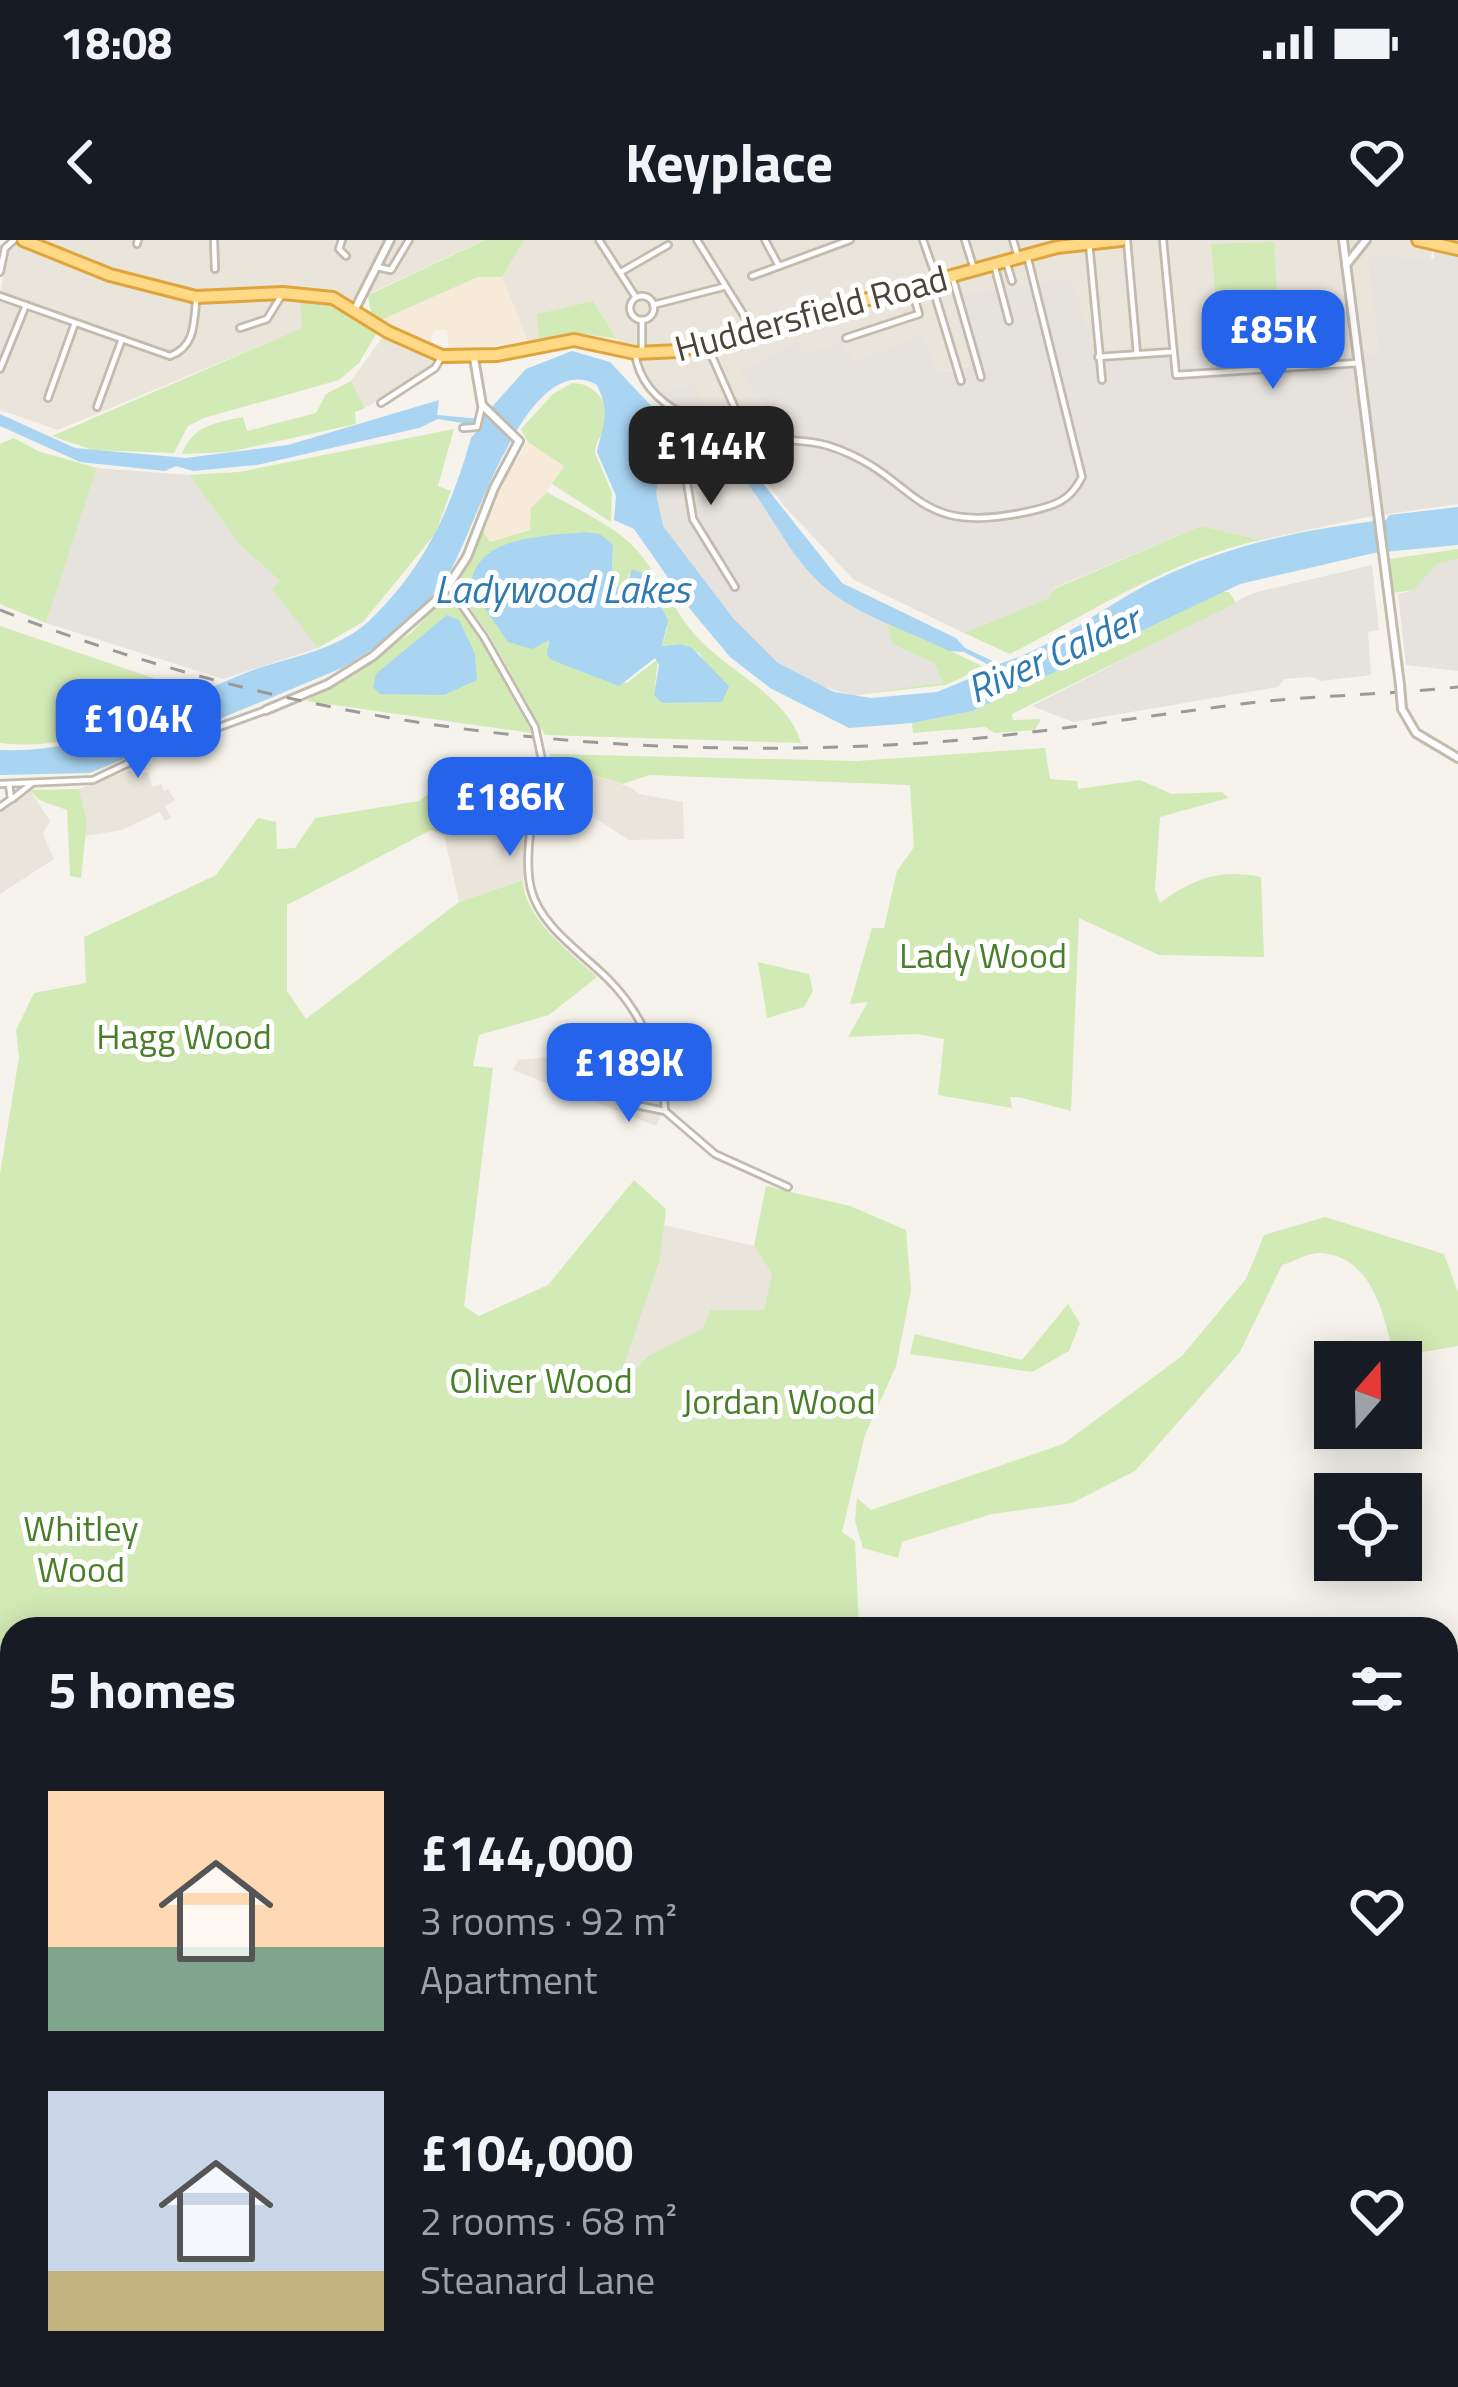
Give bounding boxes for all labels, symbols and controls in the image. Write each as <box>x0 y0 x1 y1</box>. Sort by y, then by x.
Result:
text: 18:08 <box>60 8 172 76</box>
text: Keyplace <box>625 121 833 203</box>
icon: back <box>48 129 114 195</box>
icon: heart <box>1344 129 1410 195</box>
street label: Huddersfield Road <box>668 250 953 375</box>
pin: £85K <box>1202 290 1344 392</box>
text: £85K <box>1229 299 1317 358</box>
pin: £144K <box>627 406 795 508</box>
text: £144K <box>656 415 766 474</box>
water label: Ladywood Lakes <box>434 559 692 618</box>
water label: River Calder <box>957 587 1153 718</box>
pin: £104K <box>54 679 222 781</box>
text: £104K <box>83 688 193 747</box>
pin: £186K <box>426 757 594 859</box>
text: £186K <box>455 766 565 825</box>
park label: Lady Wood <box>899 927 1067 982</box>
park label: Hagg Wood <box>96 1008 272 1063</box>
pin: £189K <box>545 1023 713 1125</box>
text: £189K <box>574 1032 684 1091</box>
north arrow <box>1314 1341 1422 1449</box>
map controls <box>1314 1341 1422 1581</box>
park label: Oliver Wood <box>449 1352 633 1407</box>
park label: Jordan Wood <box>682 1373 876 1428</box>
button: locate <box>1314 1473 1422 1581</box>
park label: Whitley Wood <box>23 1500 139 1596</box>
text: 5 homes <box>48 1650 236 1728</box>
icon: filters <box>1344 1656 1410 1722</box>
text: £144,000 <box>420 1813 633 1891</box>
icon: home <box>144 1839 288 1983</box>
icon: heart <box>1344 1878 1410 1944</box>
text: 3 rooms · 92 m² <box>420 1891 677 1950</box>
text: Apartment <box>420 1950 597 2009</box>
text: £104,000 <box>420 2113 633 2191</box>
icon: home <box>144 2139 288 2283</box>
icon: heart <box>1344 2178 1410 2244</box>
text: 2 rooms · 68 m² <box>420 2191 677 2250</box>
text: Steanard Lane <box>420 2250 655 2309</box>

